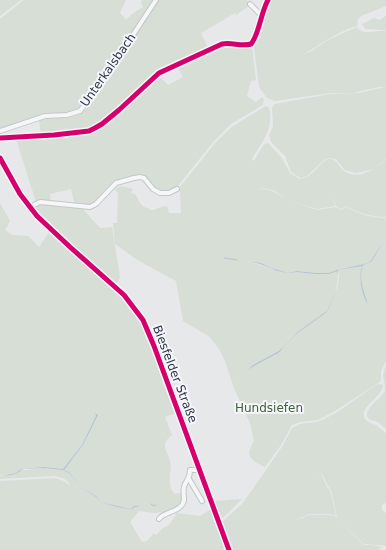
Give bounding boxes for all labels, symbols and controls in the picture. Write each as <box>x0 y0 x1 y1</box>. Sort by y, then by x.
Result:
street label: Unterkalsbach <box>78 31 138 109</box>
street label: Biesfelder Straße <box>150 323 200 425</box>
park label: Hundsiefen <box>235 401 303 415</box>

